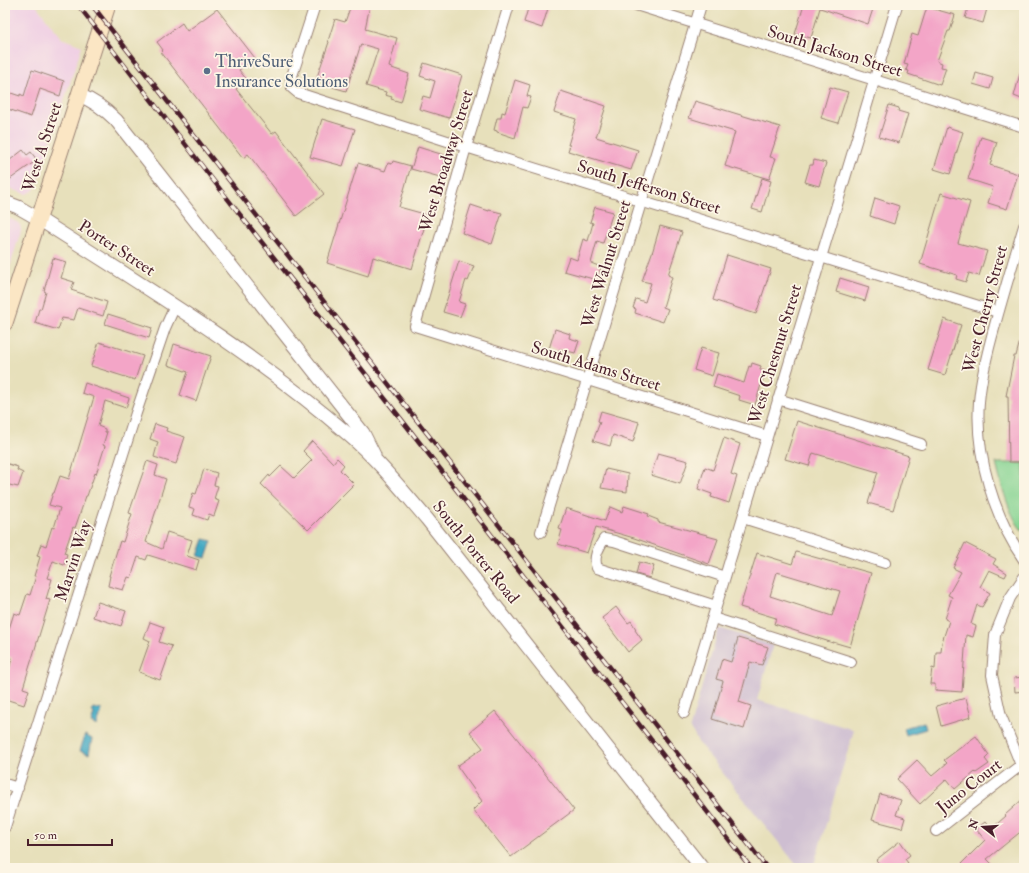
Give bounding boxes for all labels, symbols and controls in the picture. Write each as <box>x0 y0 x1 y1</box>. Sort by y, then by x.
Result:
street label: South Jackson Street <box>765 20 906 83</box>
place label: ThriveSure Insurance Solutions <box>215 51 348 92</box>
marker: ThriveSure Insurance Solutions <box>202 66 212 76</box>
street label: West Broadway Street <box>414 87 479 236</box>
street label: West A Street <box>17 99 67 195</box>
street label: South Jefferson Street <box>575 155 724 220</box>
street label: West Walnut Street <box>576 197 636 331</box>
street label: Porter Street <box>75 215 160 281</box>
street label: West Cherry Street <box>958 243 1013 376</box>
street label: West Chestnut Street <box>743 281 806 427</box>
street label: South Adams Street <box>529 336 664 396</box>
street label: South Porter Road <box>428 496 524 608</box>
street label: Marvin Way <box>50 517 97 605</box>
street label: Juno Court <box>931 754 1007 819</box>
north arrow <box>963 807 1003 847</box>
text: N <box>966 817 982 832</box>
scale bar <box>28 821 112 847</box>
text: 50 m <box>34 828 58 843</box>

